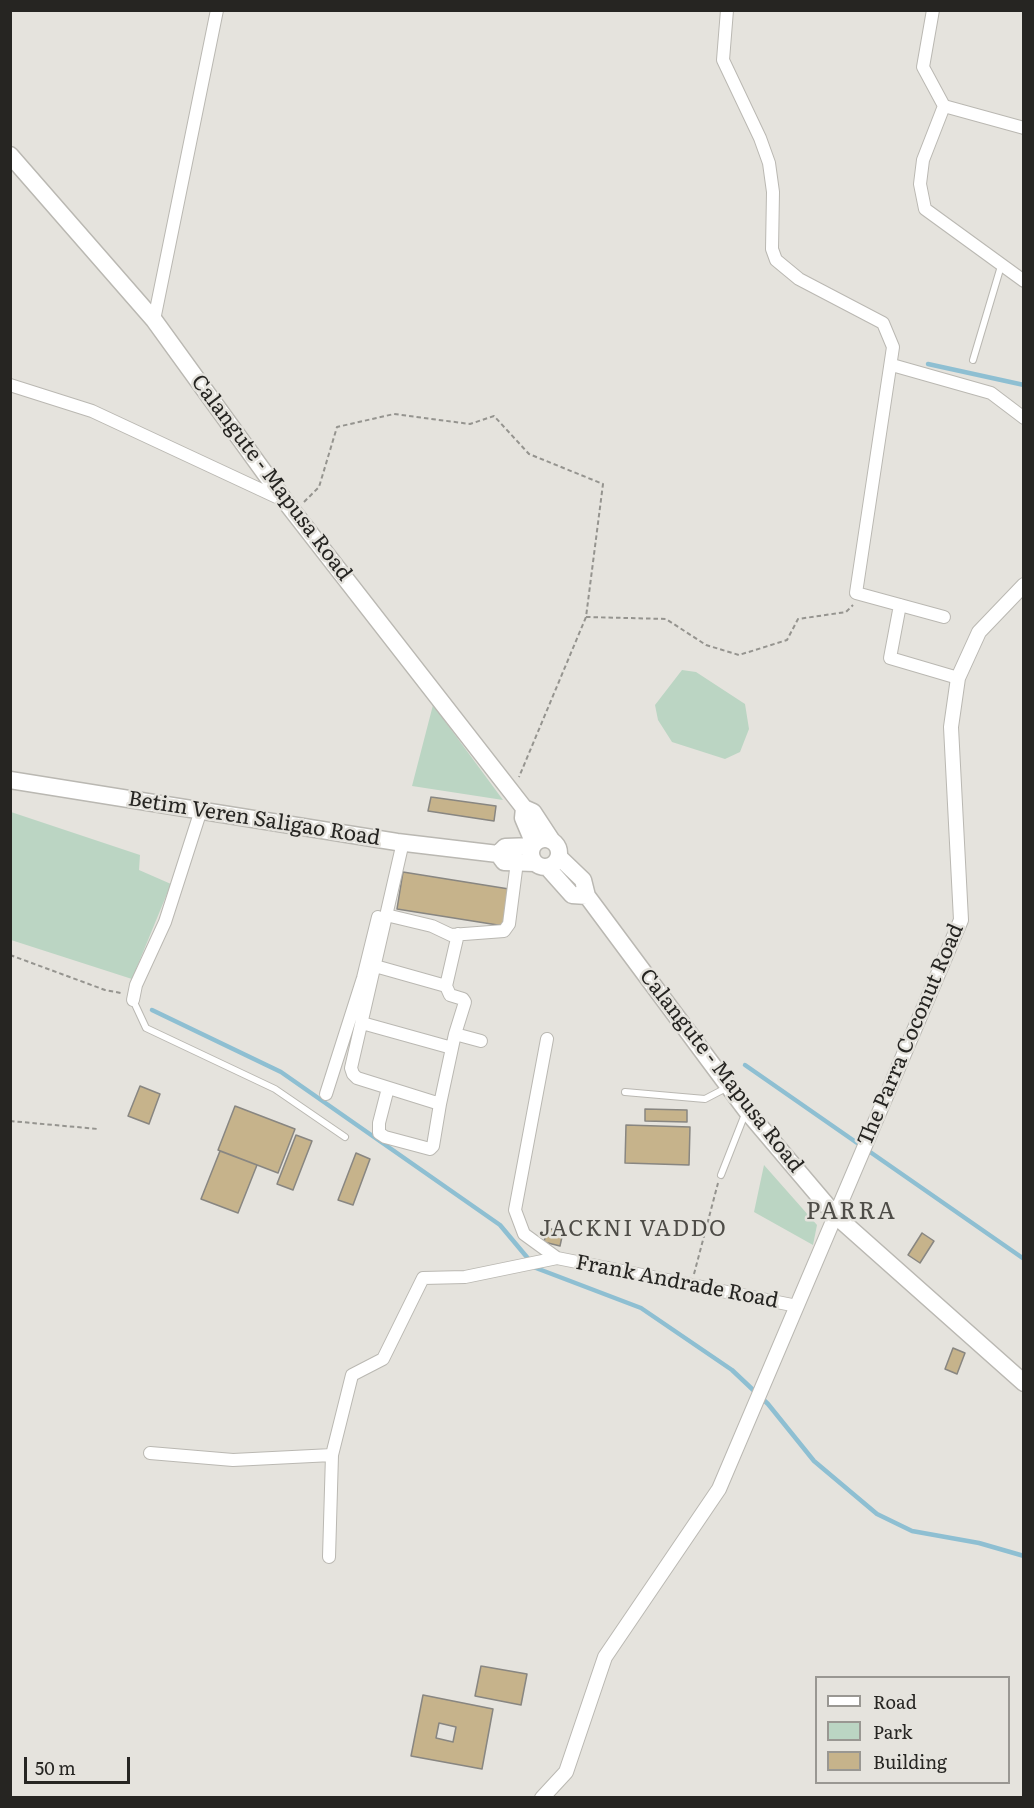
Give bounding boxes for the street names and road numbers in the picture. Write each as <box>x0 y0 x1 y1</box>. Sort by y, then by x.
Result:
street label: Calangute - Mapusa Road <box>185 370 357 586</box>
street label: Betim Veren Saligao Road <box>126 787 382 851</box>
street label: The Parra Coconut Road <box>853 920 969 1150</box>
street label: Calangute - Mapusa Road <box>634 964 808 1178</box>
street label: Frank Andrade Road <box>574 1250 780 1314</box>

